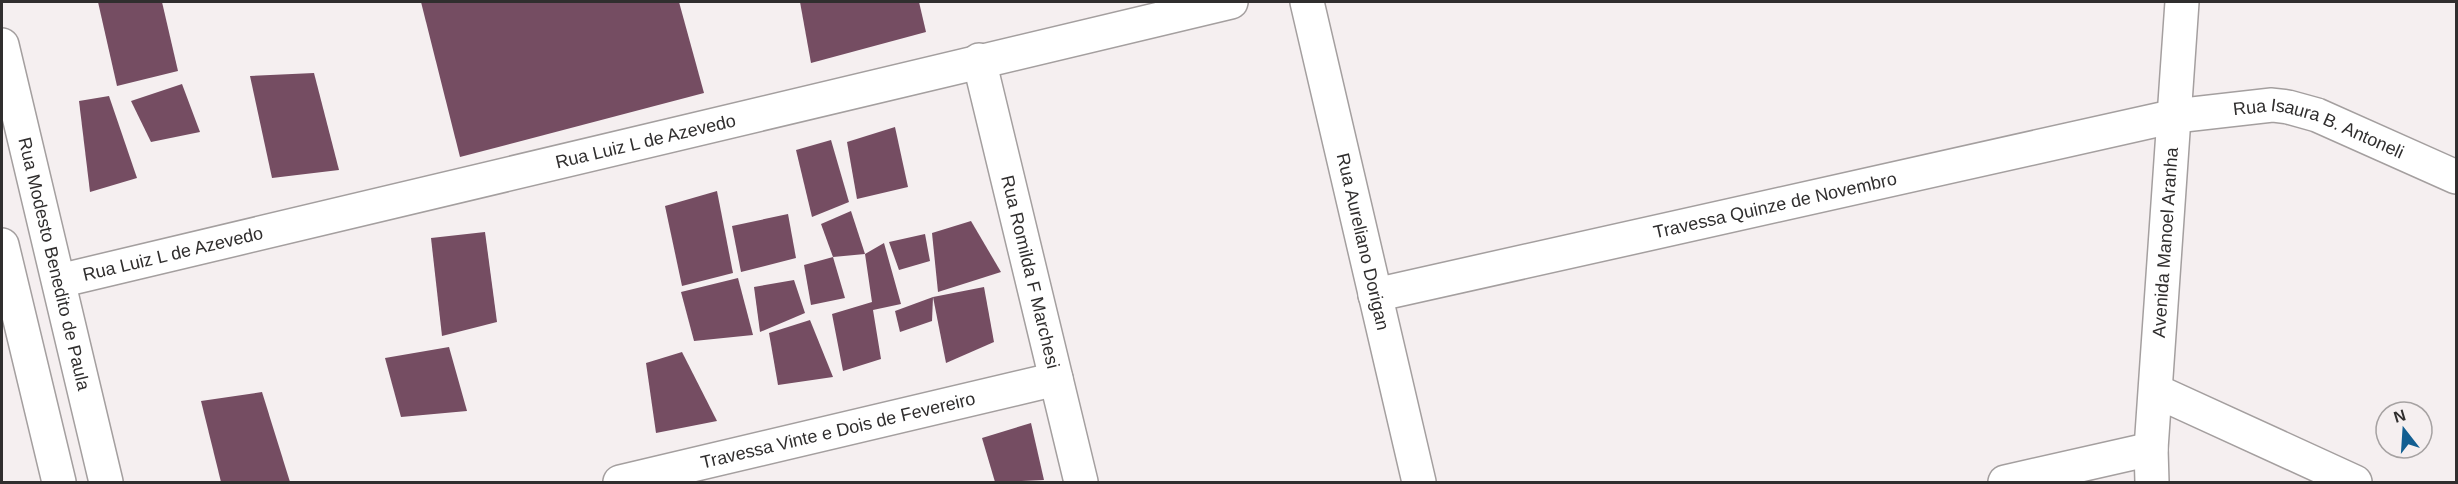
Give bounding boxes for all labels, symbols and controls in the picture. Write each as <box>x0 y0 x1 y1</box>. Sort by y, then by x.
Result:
street label: Rua Isaura B. Antoneli <box>2232 95 2407 162</box>
street label: Rua Luiz L de Azevedo <box>554 110 738 172</box>
street label: Rua Modesto Benedito de Paula <box>14 135 94 393</box>
street label: Avenida Manoel Aranha <box>2149 146 2182 338</box>
street label: Rua Aureliano Dorigan <box>1333 151 1393 332</box>
street label: Travessa Quinze de Novembro <box>1652 169 1899 242</box>
street label: Rua Romilda F Marchesi <box>997 173 1063 371</box>
street label: Rua Luiz L de Azevedo <box>81 223 265 285</box>
street label: Travessa Vinte e Dois de Fevereiro <box>699 388 977 473</box>
north arrow <box>2374 400 2434 460</box>
text: N <box>2392 406 2408 426</box>

